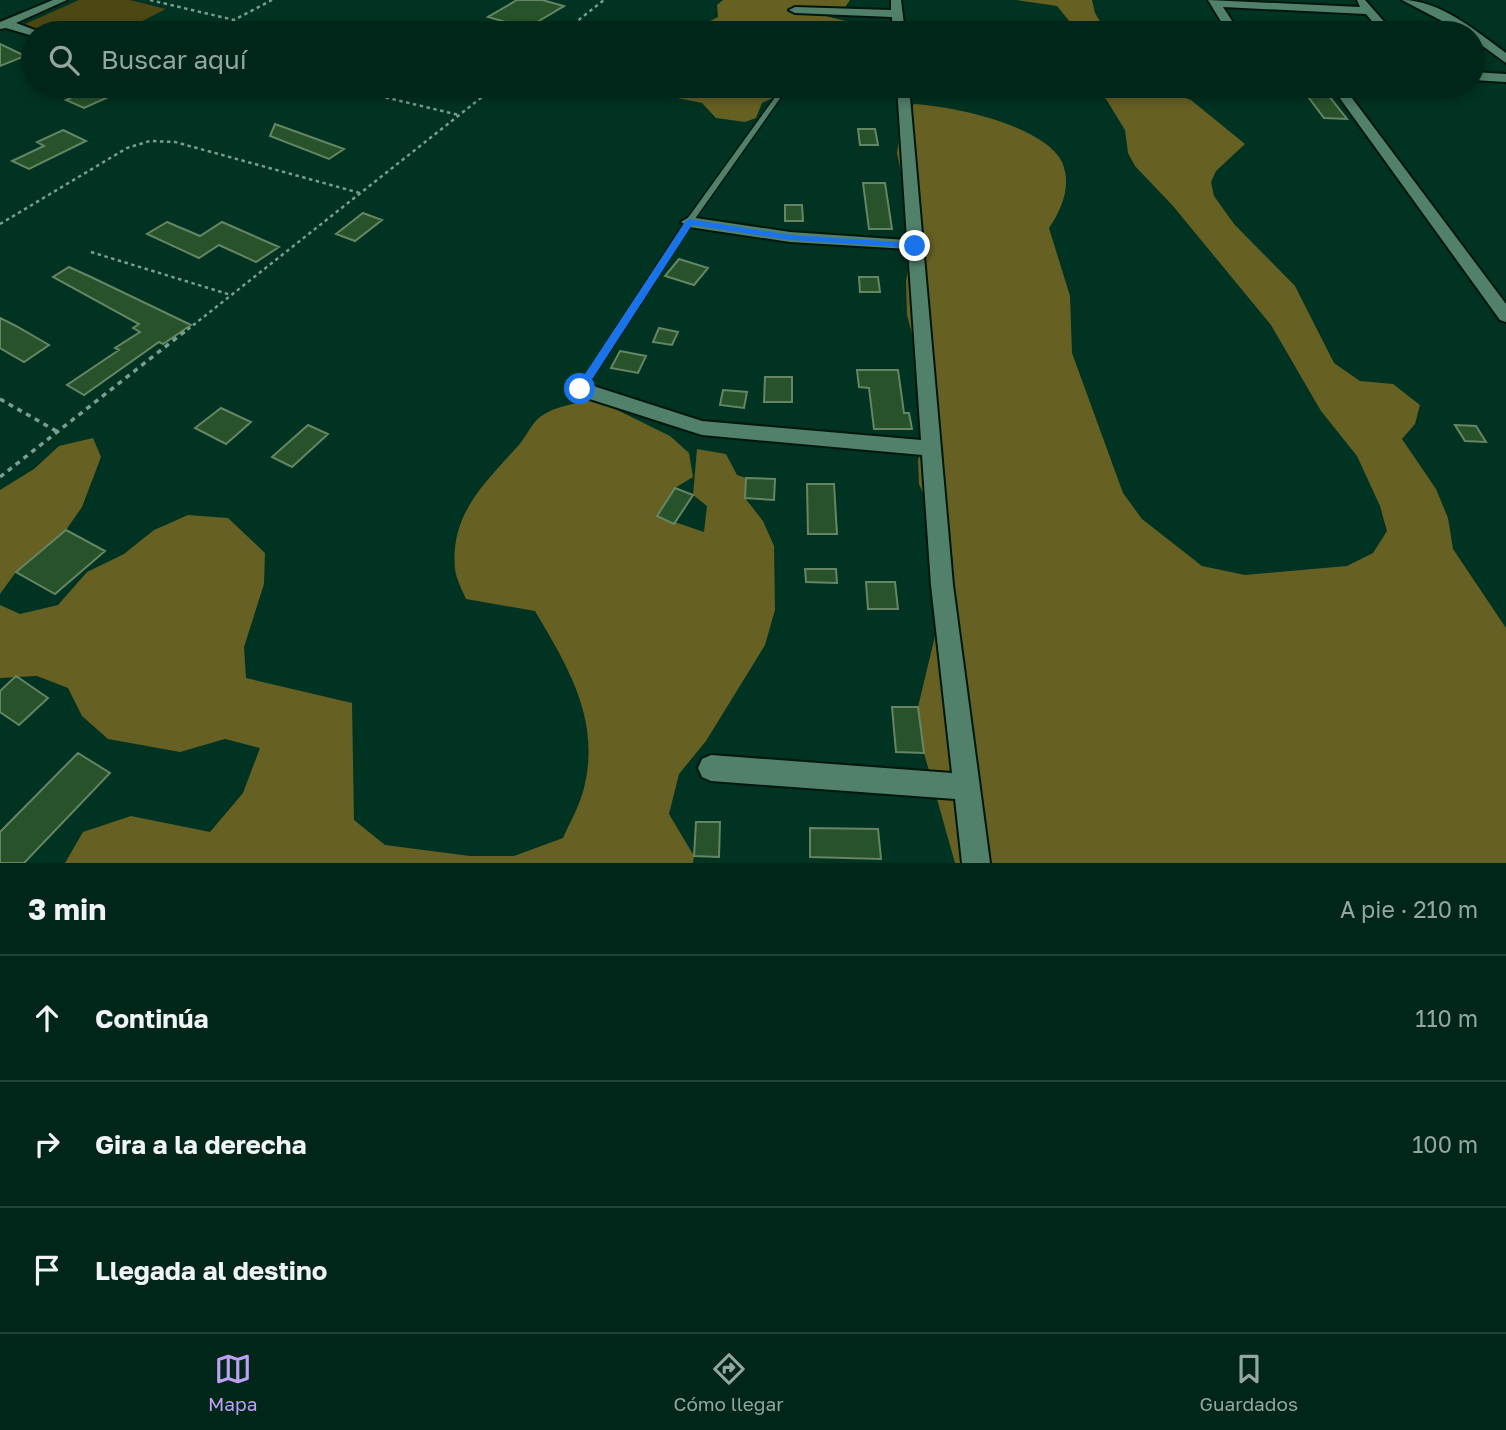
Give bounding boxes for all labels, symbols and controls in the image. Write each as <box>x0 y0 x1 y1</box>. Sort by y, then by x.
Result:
search box <box>21 21 1485 98</box>
icon: search <box>45 41 83 79</box>
text: Buscar aquí <box>101 44 247 75</box>
route end <box>899 230 930 261</box>
route start <box>564 373 595 404</box>
text: 3 min <box>28 891 106 927</box>
text: A pie · 210 m <box>1340 895 1478 923</box>
icon: ahead <box>28 999 66 1037</box>
text: Continúa <box>95 1003 209 1034</box>
text: 110 m <box>1415 1004 1478 1032</box>
icon: right <box>28 1125 66 1163</box>
text: Gira a la derecha <box>95 1129 307 1160</box>
text: 100 m <box>1412 1130 1478 1158</box>
icon: arrive <box>28 1251 66 1289</box>
text: Llegada al destino <box>95 1255 327 1286</box>
tab: Mapa <box>208 1350 257 1415</box>
tab: Cómo llegar <box>673 1350 784 1415</box>
tab: Guardados <box>1200 1350 1298 1415</box>

